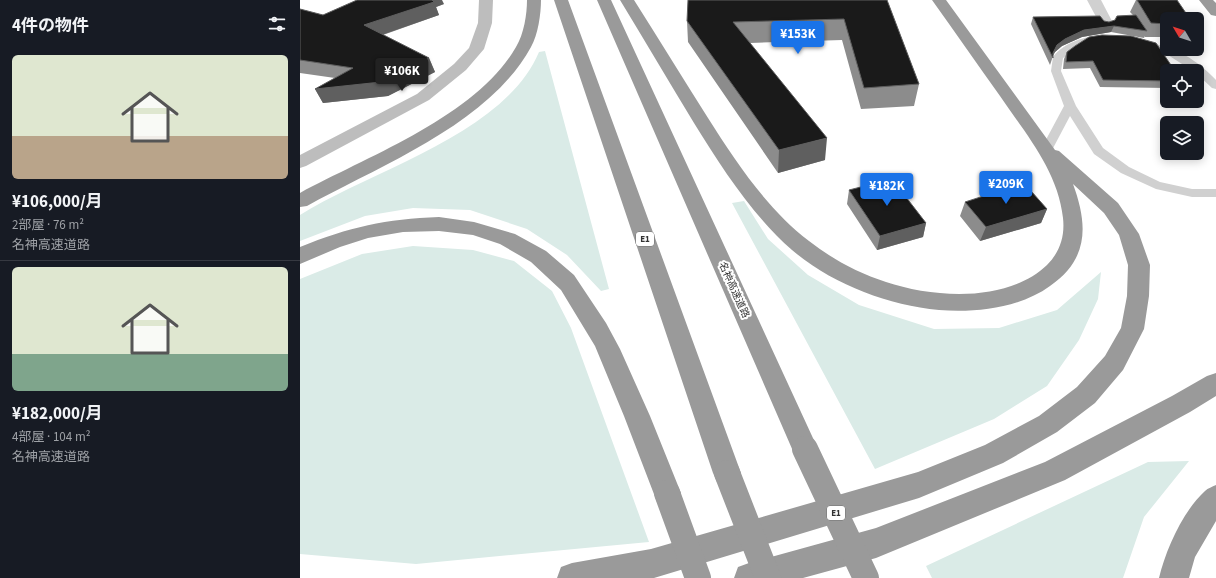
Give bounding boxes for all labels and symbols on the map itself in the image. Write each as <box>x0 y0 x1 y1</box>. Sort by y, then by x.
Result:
north arrow <box>1160 12 1204 56</box>
pin: ¥153K <box>770 21 826 55</box>
pin: ¥106K <box>374 58 430 92</box>
pin: ¥209K <box>978 171 1034 205</box>
pin: ¥182K <box>859 173 915 207</box>
road number: E1 <box>636 232 654 246</box>
street label: 名神高速道路 <box>715 260 753 320</box>
road number: E1 <box>827 506 845 520</box>

